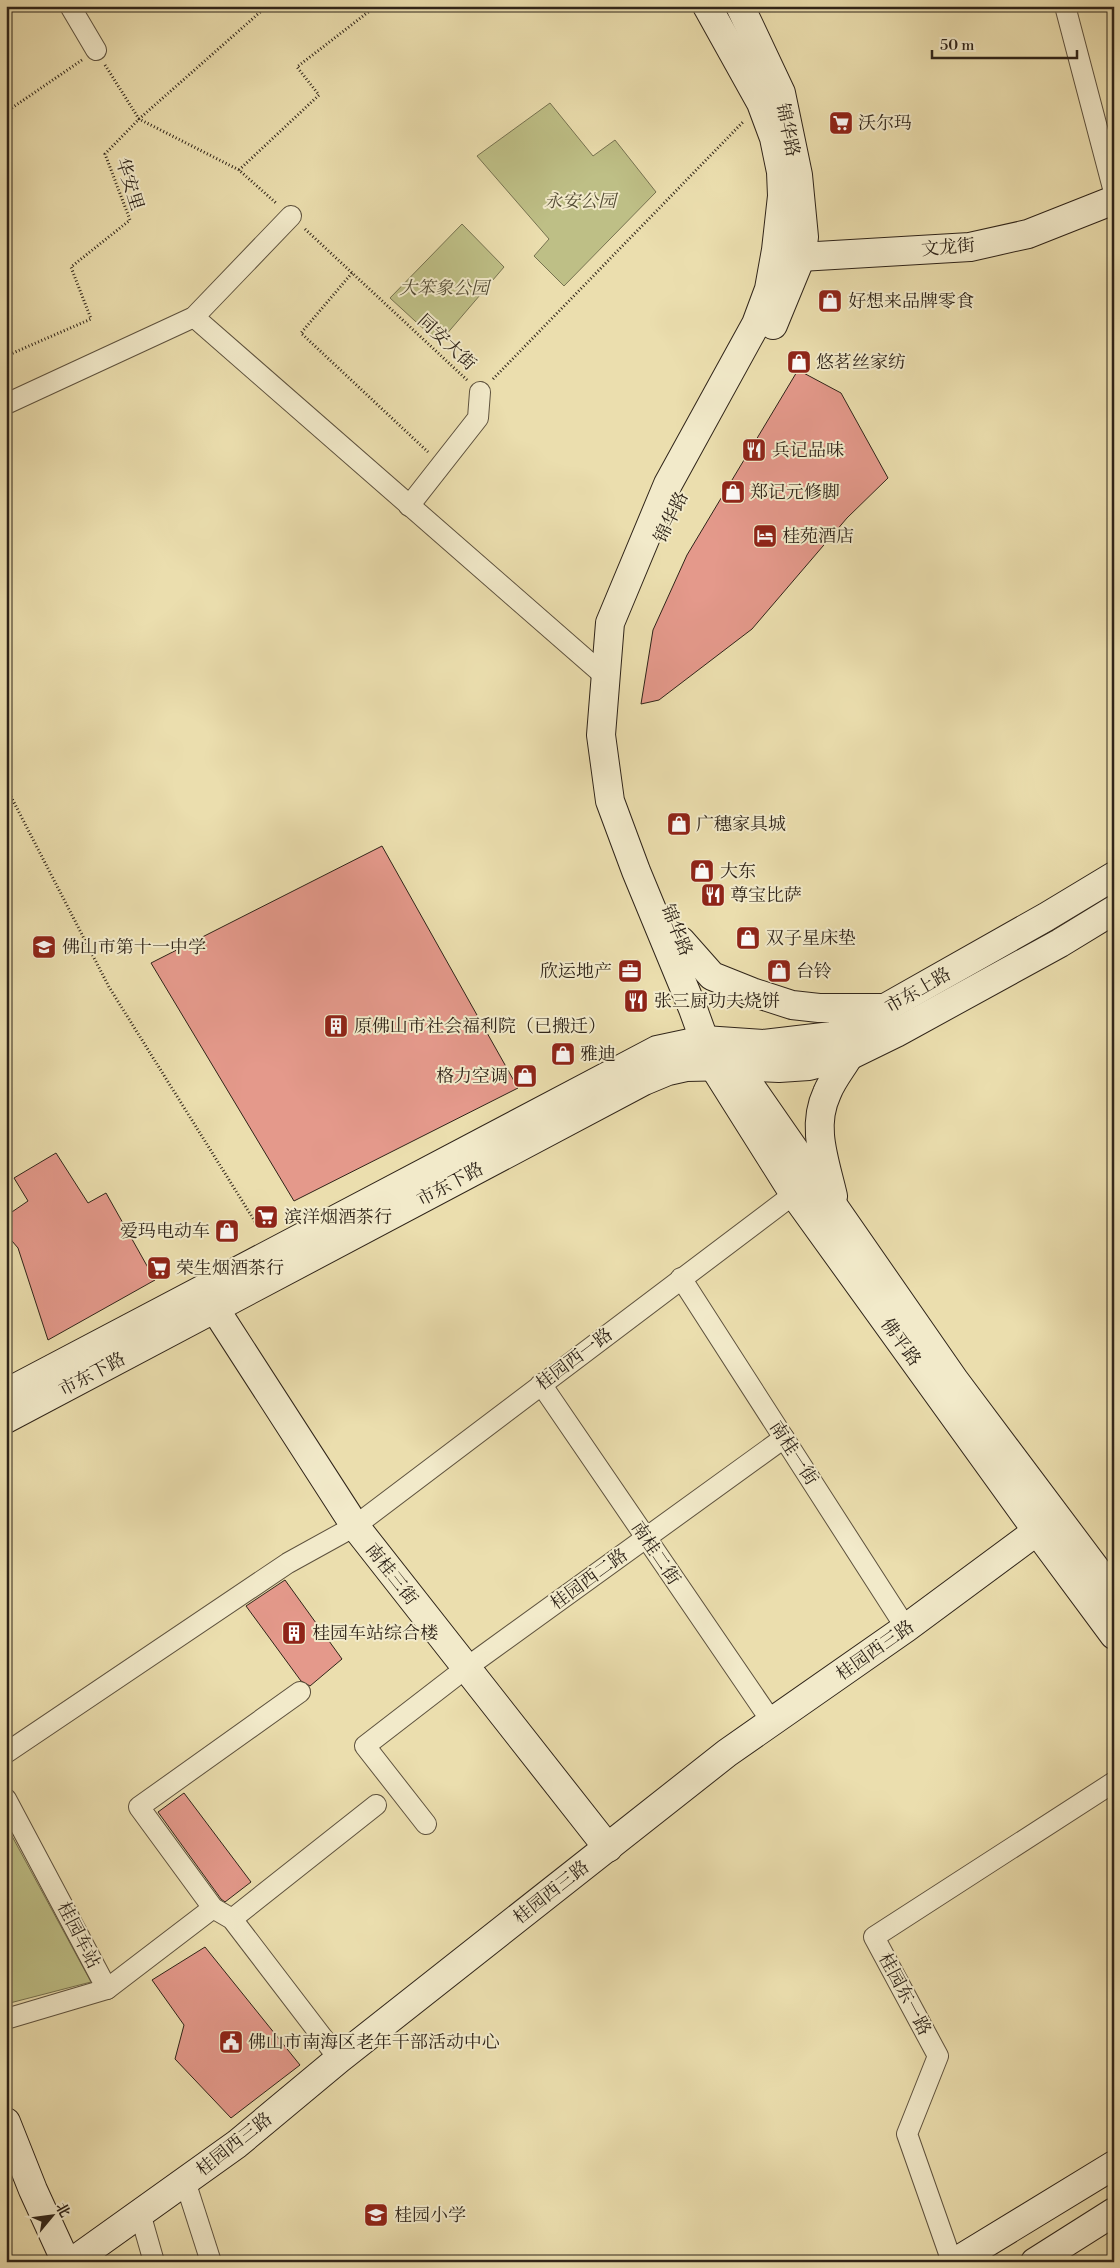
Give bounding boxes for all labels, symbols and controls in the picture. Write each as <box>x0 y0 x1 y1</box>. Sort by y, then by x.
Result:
scale bar <box>932 28 1078 60</box>
text: 50 m <box>940 36 974 55</box>
street label: 锦华路 <box>771 101 804 159</box>
supermarket icon: 沃尔玛 <box>828 110 854 136</box>
place label: 沃尔玛 <box>858 112 912 135</box>
street label: 华安里 <box>110 155 149 213</box>
park label: 永安公园 <box>544 190 619 213</box>
street label: 文龙街 <box>920 234 976 261</box>
park label: 大笨象公园 <box>399 277 492 300</box>
shop icon: 好想来品牌零食 <box>817 288 843 314</box>
place label: 好想来品牌零食 <box>848 290 974 313</box>
street label: 同安大街 <box>412 309 481 375</box>
shop icon: 悠茗丝家纺 <box>786 349 812 375</box>
place label: 悠茗丝家纺 <box>816 351 906 374</box>
restaurant icon: 兵记品味 <box>741 437 767 463</box>
place label: 兵记品味 <box>772 439 844 462</box>
shop icon: 郑记元修脚 <box>720 479 746 505</box>
place label: 郑记元修脚 <box>750 481 840 504</box>
street label: 锦华路 <box>649 488 694 547</box>
hotel icon: 桂苑酒店 <box>752 523 778 549</box>
place label: 桂苑酒店 <box>782 525 854 548</box>
shop icon: 广穗家具城 <box>666 811 692 837</box>
place label: 广穗家具城 <box>696 813 786 836</box>
shop icon: 大东 <box>689 858 715 884</box>
place label: 大东 <box>720 860 756 883</box>
restaurant icon: 尊宝比萨 <box>700 882 726 908</box>
place label: 尊宝比萨 <box>730 884 802 907</box>
street label: 锦华路 <box>656 901 697 960</box>
shop icon: 双子星床垫 <box>735 925 761 951</box>
place label: 双子星床垫 <box>766 927 856 950</box>
school or university icon: 佛山市第十一中学 <box>31 934 57 960</box>
place label: 佛山市第十一中学 <box>62 936 206 959</box>
office icon: 欣运地产 <box>617 958 643 984</box>
shop icon: 台铃 <box>766 958 792 984</box>
place label: 欣运地产 <box>540 960 612 983</box>
place label: 台铃 <box>796 960 832 983</box>
street label: 市东上路 <box>881 962 955 1018</box>
restaurant icon: 张三厨功夫烧饼 <box>623 988 649 1014</box>
place label: 张三厨功夫烧饼 <box>654 990 780 1013</box>
building icon: 原佛山市社会福利院（已搬迁） <box>323 1013 349 1039</box>
place label: 原佛山市社会福利院（已搬迁） <box>354 1015 606 1038</box>
shop icon: 雅迪 <box>550 1041 576 1067</box>
place label: 雅迪 <box>580 1043 616 1066</box>
shop icon: 格力空调 <box>512 1063 538 1089</box>
place label: 格力空调 <box>436 1065 508 1088</box>
street label: 市东下路 <box>413 1157 487 1211</box>
supermarket icon: 滨洋烟酒茶行 <box>253 1204 279 1230</box>
place label: 滨洋烟酒茶行 <box>284 1206 392 1229</box>
shop icon: 爱玛电动车 <box>214 1218 240 1244</box>
place label: 爱玛电动车 <box>120 1220 210 1243</box>
supermarket icon: 荣生烟酒茶行 <box>146 1255 172 1281</box>
place label: 荣生烟酒茶行 <box>176 1257 284 1280</box>
street label: 佛平路 <box>875 1314 926 1371</box>
street label: 桂园西一路 <box>531 1323 617 1396</box>
street label: 市东下路 <box>55 1347 129 1401</box>
street label: 南桂一街 <box>764 1417 823 1490</box>
street label: 南桂二街 <box>626 1517 685 1590</box>
street label: 南桂三街 <box>360 1539 423 1610</box>
street label: 桂园西二路 <box>546 1544 632 1615</box>
street label: 桂园西三路 <box>832 1615 919 1686</box>
building icon: 桂园车站综合楼 <box>281 1620 307 1646</box>
place label: 桂园车站综合楼 <box>312 1622 438 1645</box>
street label: 桂园西三路 <box>509 1856 594 1929</box>
street label: 桂园车站 <box>52 1898 105 1973</box>
street label: 桂园东一路 <box>873 1949 936 2039</box>
public building icon: 佛山市南海区老年干部活动中心 <box>218 2029 244 2055</box>
place label: 佛山市南海区老年干部活动中心 <box>248 2031 500 2054</box>
street label: 桂园西三路 <box>192 2108 277 2181</box>
north arrow <box>28 2190 78 2240</box>
text: 北 <box>51 2200 74 2221</box>
school or university icon: 桂园小学 <box>363 2202 389 2228</box>
place label: 桂园小学 <box>394 2204 466 2227</box>

